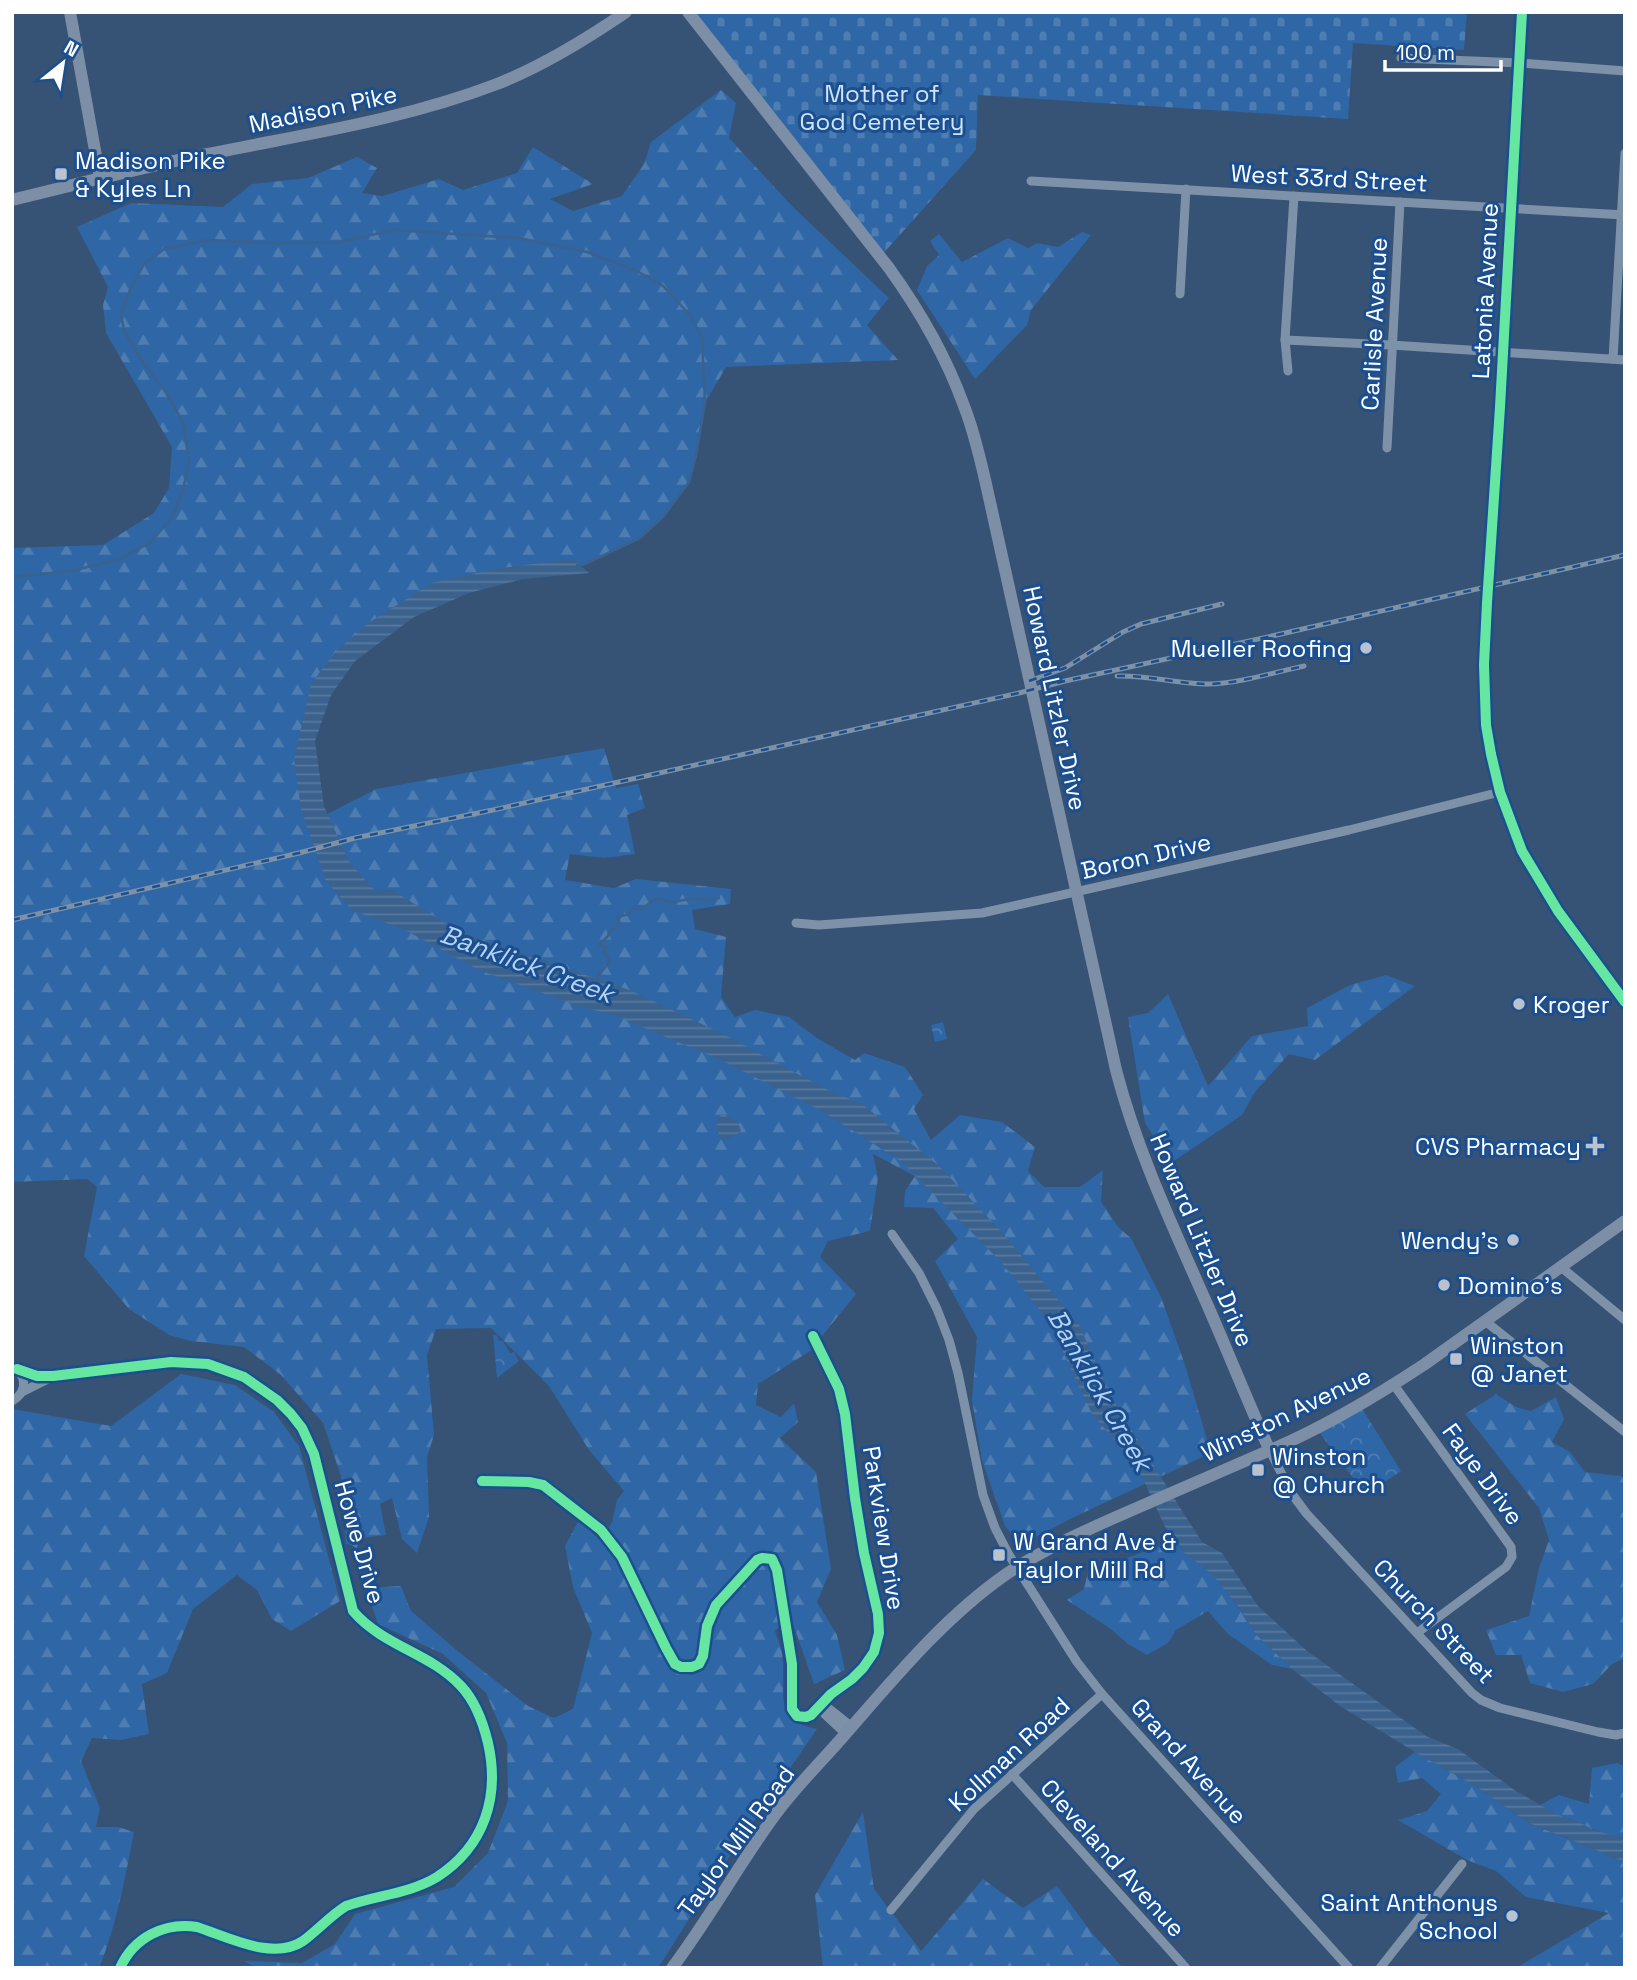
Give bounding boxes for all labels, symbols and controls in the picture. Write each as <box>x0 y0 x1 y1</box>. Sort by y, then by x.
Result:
north arrow <box>28 28 98 98</box>
scale bar <box>1385 28 1500 72</box>
text: N <box>59 35 83 63</box>
text: 100 m <box>1396 39 1455 66</box>
street label: Madison Pike <box>246 78 400 140</box>
park label: Mother of God Cemetery <box>800 78 964 137</box>
place label: Madison Pike & Kyles Ln <box>75 145 226 204</box>
street label: West 33rd Street <box>1230 157 1428 199</box>
marker: Madison Pike & Kyles Ln <box>53 166 69 182</box>
street label: Latonia Avenue <box>1465 202 1505 380</box>
street label: Carlisle Avenue <box>1354 237 1394 411</box>
street label: Howard Litzler Drive <box>1016 583 1094 813</box>
place label: Mueller Roofing <box>1171 633 1352 664</box>
marker: Mueller Roofing <box>1358 640 1374 656</box>
street label: Boron Drive <box>1078 826 1214 886</box>
water label: Banklick Creek <box>436 917 621 1012</box>
place label: Kroger <box>1533 989 1610 1020</box>
marker: Kroger <box>1511 996 1527 1012</box>
street label: Howard Litzler Drive <box>1143 1129 1261 1351</box>
place label: CVS Pharmacy <box>1415 1131 1581 1162</box>
marker: CVS Pharmacy <box>1587 1138 1603 1154</box>
place label: Wendy's <box>1401 1225 1499 1256</box>
marker: Wendy's <box>1505 1232 1521 1248</box>
place label: Domino's <box>1458 1270 1563 1301</box>
marker: Domino's <box>1436 1277 1452 1293</box>
water label: Banklick Creek <box>1040 1303 1162 1480</box>
place label: Winston @ Janet <box>1470 1330 1568 1389</box>
marker: Winston @ Janet <box>1448 1351 1464 1367</box>
street label: Winston Avenue <box>1196 1360 1376 1468</box>
street label: Faye Drive <box>1436 1417 1530 1531</box>
place label: Winston @ Church <box>1272 1441 1385 1500</box>
street label: Parkview Drive <box>856 1444 912 1612</box>
marker: Winston @ Church <box>1250 1462 1266 1478</box>
street label: Howe Drive <box>328 1477 392 1607</box>
place label: W Grand Ave & Taylor Mill Rd <box>1013 1526 1176 1585</box>
marker: W Grand Ave & Taylor Mill Rd <box>991 1547 1007 1563</box>
street label: Church Street <box>1367 1552 1501 1690</box>
street label: Kollman Road <box>942 1690 1076 1818</box>
street label: Grand Avenue <box>1124 1692 1254 1830</box>
street label: Taylor Mill Road <box>671 1759 801 1923</box>
street label: Cleveland Avenue <box>1034 1773 1192 1943</box>
place label: Saint Anthonys School <box>1320 1887 1498 1946</box>
marker: Saint Anthonys School <box>1504 1908 1520 1924</box>

